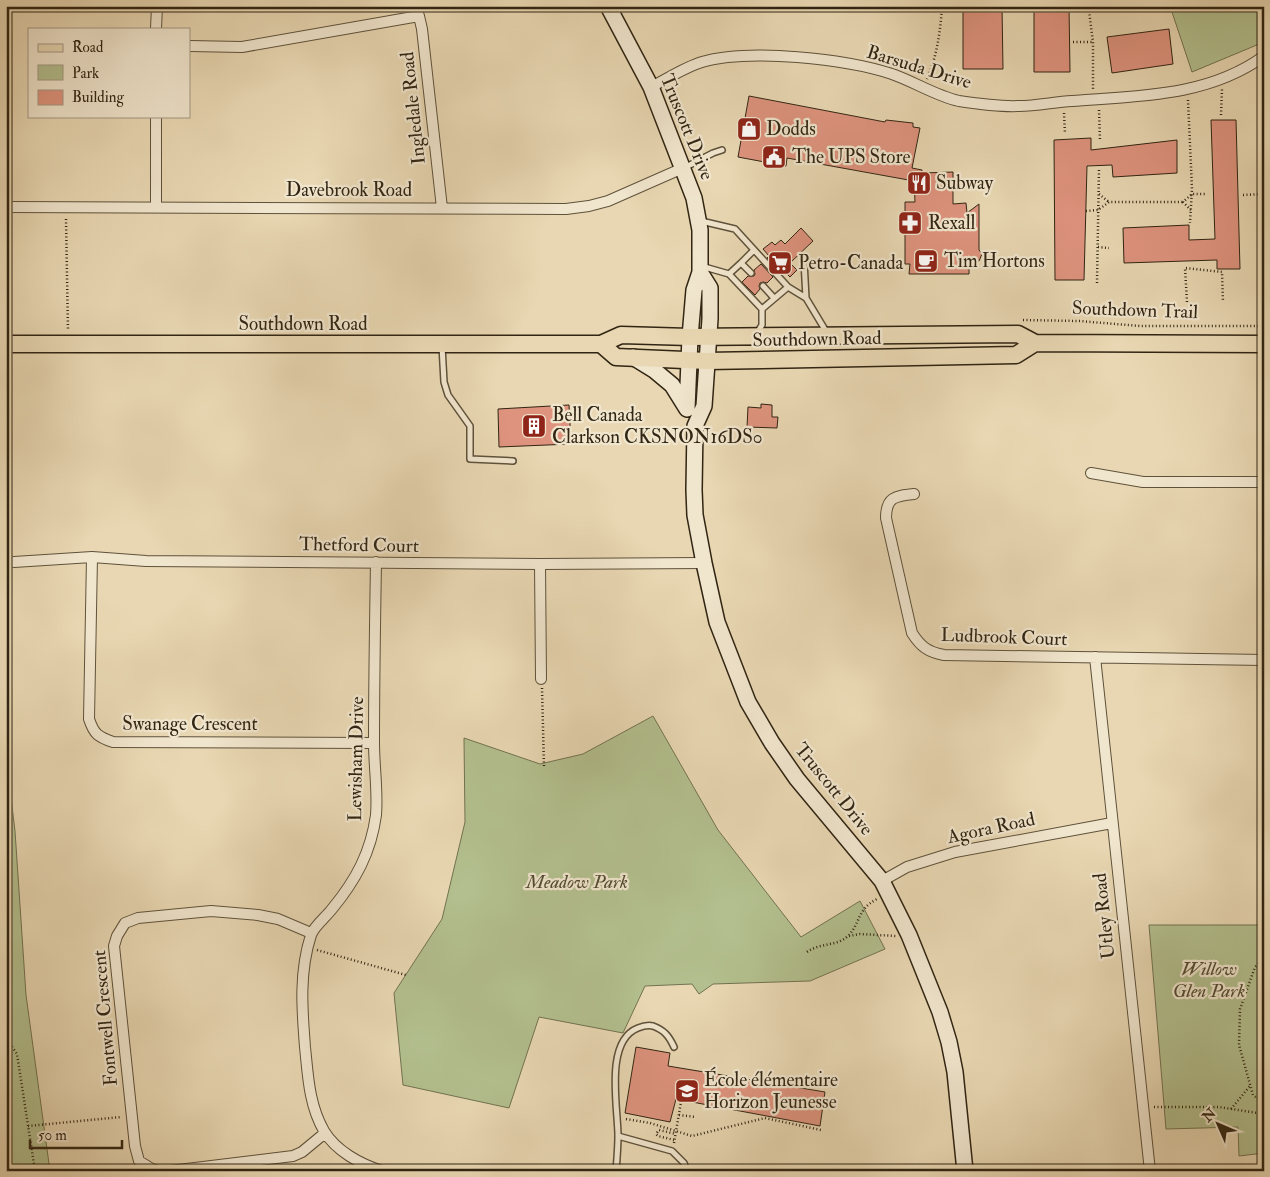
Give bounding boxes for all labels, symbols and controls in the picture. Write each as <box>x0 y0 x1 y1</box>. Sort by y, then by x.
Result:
legend <box>28 28 190 118</box>
text: Road <box>72 38 104 57</box>
street label: Barsuda Drive <box>864 40 974 94</box>
street label: Ingledale Road <box>395 50 431 166</box>
text: Park <box>72 64 99 83</box>
street label: Truscott Drive <box>655 71 719 183</box>
text: Building <box>72 88 124 107</box>
shop icon: Dodds <box>736 116 762 142</box>
place label: Dodds <box>766 117 816 141</box>
public building icon: The UPS Store <box>761 144 787 170</box>
place label: The UPS Store <box>792 145 910 169</box>
restaurant icon: Subway <box>906 170 932 196</box>
place label: Subway <box>936 171 994 195</box>
street label: Davebrook Road <box>286 178 413 202</box>
pharmacy icon: Rexall <box>897 210 923 236</box>
place label: Rexall <box>928 211 976 235</box>
cafe icon: Tim Hortons <box>913 248 939 274</box>
place label: Tim Hortons <box>944 249 1045 273</box>
supermarket icon: Petro-Canada <box>767 250 793 276</box>
place label: Petro-Canada <box>798 251 904 275</box>
street label: Southdown Trail <box>1071 296 1199 324</box>
street label: Southdown Road <box>238 312 368 336</box>
street label: Southdown Road <box>752 326 882 352</box>
place label: Bell Canada Clarkson CKSNON16DS0 <box>552 403 763 449</box>
building icon: Bell Canada Clarkson CKSNON16DS0 <box>521 413 547 439</box>
street label: Thetford Court <box>299 532 419 558</box>
street label: Ludbrook Court <box>940 623 1068 651</box>
street label: Lewisham Drive <box>343 696 369 822</box>
street label: Swanage Crescent <box>122 712 258 736</box>
street label: Truscott Drive <box>789 738 879 840</box>
street label: Agora Road <box>944 807 1038 849</box>
park label: Meadow Park <box>525 870 628 894</box>
street label: Utley Road <box>1087 871 1120 960</box>
street label: Fontwell Crescent <box>87 949 123 1087</box>
park label: Willow Glen Park <box>1173 957 1245 1003</box>
place label: École élémentaire Horizon Jeunesse <box>704 1066 838 1114</box>
school or university icon: École élémentaire Horizon Jeunesse <box>674 1078 700 1104</box>
north arrow <box>1192 1100 1242 1150</box>
text: N <box>1198 1104 1220 1126</box>
scale bar <box>30 1117 122 1149</box>
text: 50 m <box>38 1126 67 1145</box>

